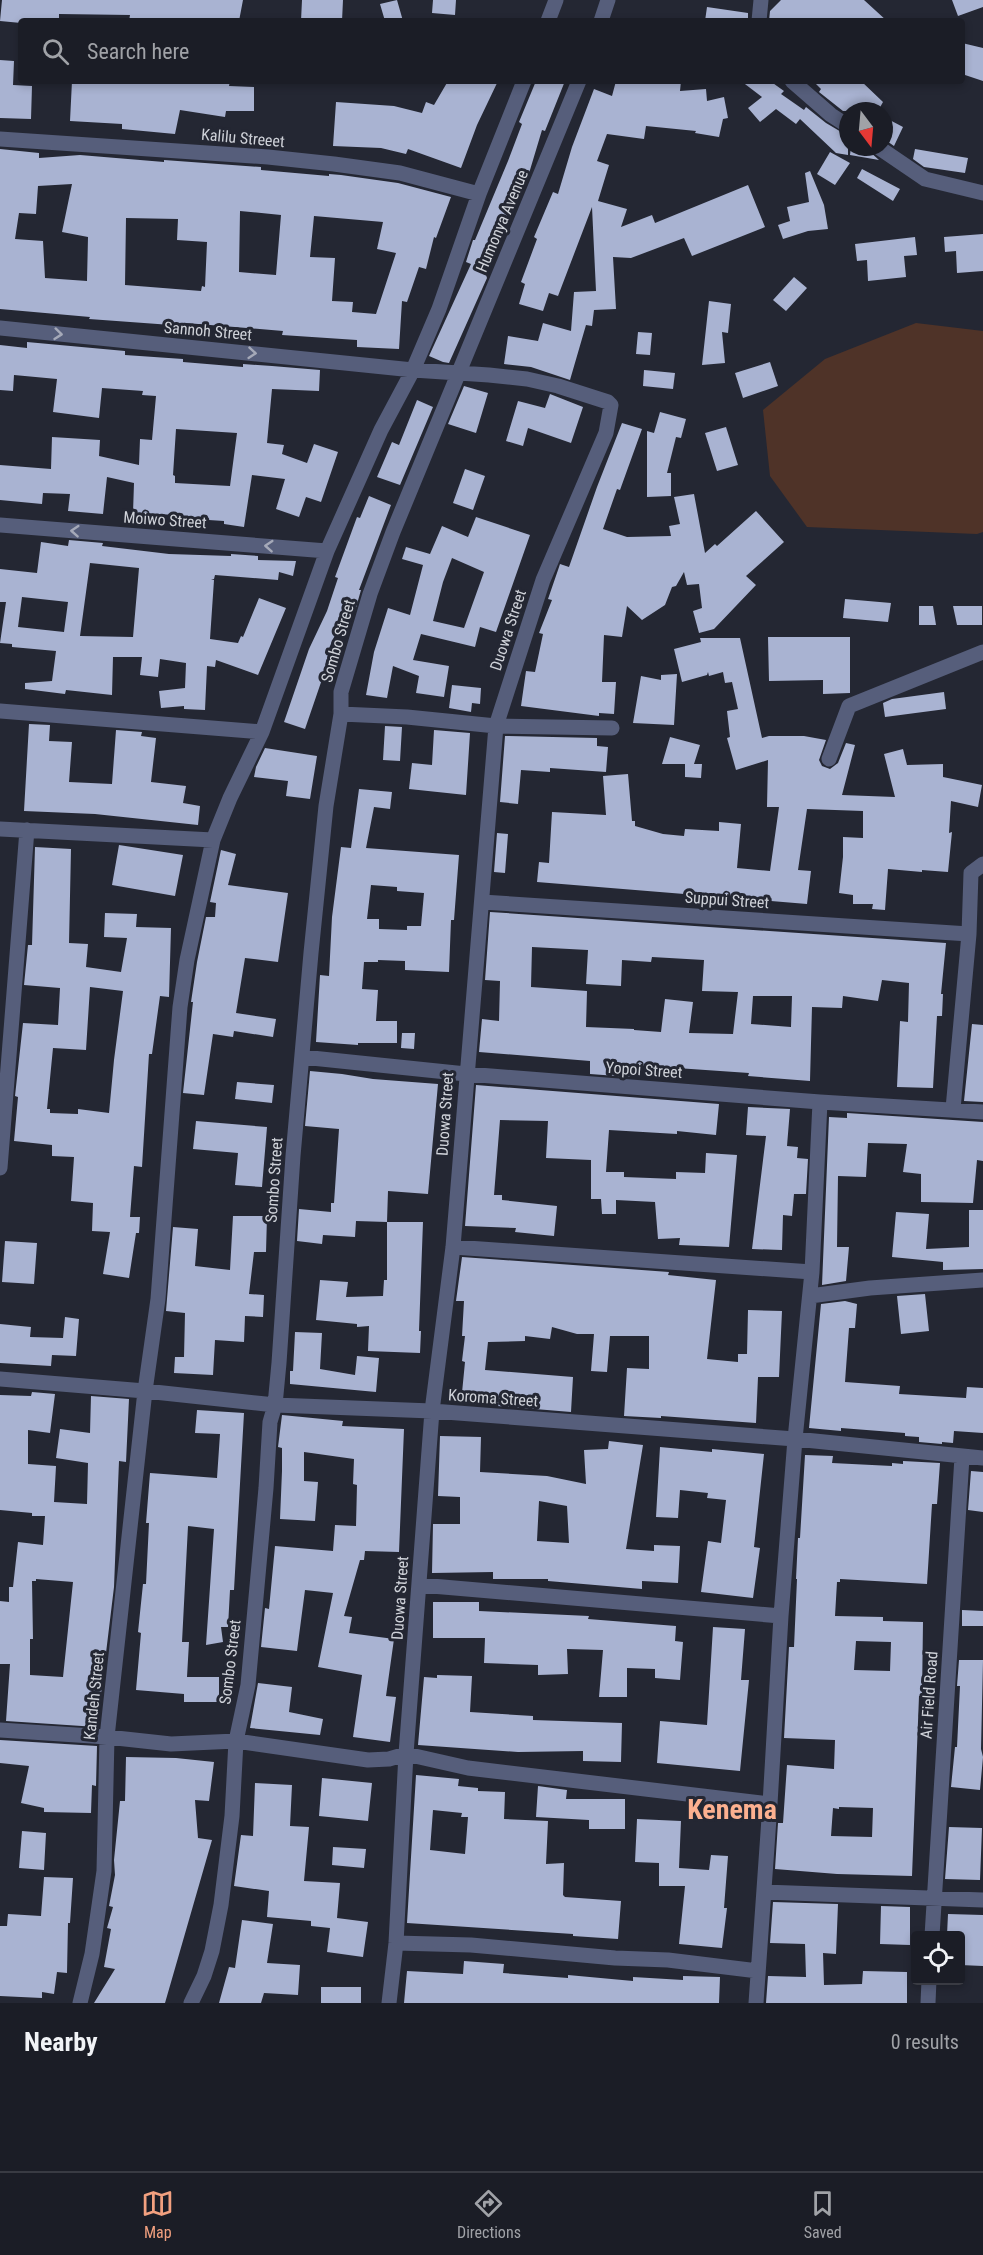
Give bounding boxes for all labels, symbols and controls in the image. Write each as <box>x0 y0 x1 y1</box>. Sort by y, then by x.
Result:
search box <box>18 18 965 84</box>
icon: search <box>39 35 72 68</box>
text: Search here <box>87 39 189 64</box>
north arrow <box>839 102 893 156</box>
street label: Kalilu Streeet <box>200 125 286 151</box>
street label: Humonya Avenue <box>472 167 532 275</box>
street label: Sannoh Street <box>163 318 253 344</box>
one-way arrow <box>54 327 63 340</box>
one-way arrow <box>248 346 257 359</box>
street label: Moiwo Street <box>123 508 208 532</box>
one-way arrow <box>70 525 79 538</box>
one-way arrow <box>265 540 274 553</box>
street label: Duowa Street <box>486 587 530 673</box>
street label: Sombo Street <box>317 597 359 685</box>
street label: Suppui Street <box>684 888 770 912</box>
street label: Yopoi Street <box>605 1058 683 1082</box>
street label: Duowa Street <box>433 1071 457 1157</box>
street label: Sombo Street <box>262 1136 286 1223</box>
street label: Koroma Street <box>447 1385 539 1411</box>
street label: Duowa Street <box>388 1555 412 1641</box>
street label: Sombo Street <box>215 1618 245 1706</box>
street label: Kandeh Street <box>80 1651 108 1741</box>
street label: Air Field Road <box>916 1651 942 1739</box>
district label: Kenema <box>687 1793 777 1826</box>
map controls <box>911 1931 965 1985</box>
button: locate <box>911 1931 965 1985</box>
text: Nearby <box>24 2027 98 2057</box>
text: 0 results <box>891 2030 959 2054</box>
tab: Map <box>141 2187 174 2242</box>
tab: Directions <box>457 2187 521 2242</box>
tab: Saved <box>804 2187 842 2242</box>

